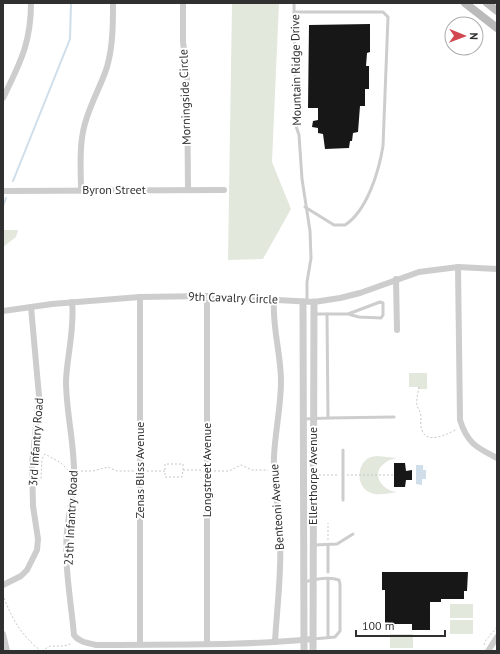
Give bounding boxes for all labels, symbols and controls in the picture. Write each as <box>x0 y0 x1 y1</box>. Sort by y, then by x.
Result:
street label: Mountain Ridge Drive <box>287 14 304 126</box>
north arrow <box>444 16 484 56</box>
text: N <box>467 32 481 40</box>
street label: Morningside Circle <box>175 49 194 145</box>
street label: Byron Street <box>82 182 146 197</box>
street label: 9th Cavalry Circle <box>188 288 278 307</box>
street label: 3rd Infantry Road <box>25 397 46 487</box>
street label: Zenas Bliss Avenue <box>132 422 147 518</box>
street label: Longstreet Avenue <box>199 423 214 517</box>
street label: Ellerthorpe Avenue <box>305 427 320 525</box>
street label: Benteoni Avenue <box>266 464 287 550</box>
street label: 25th Infantry Road <box>61 470 80 566</box>
scale bar <box>356 612 445 638</box>
text: 100 m <box>362 618 395 633</box>

